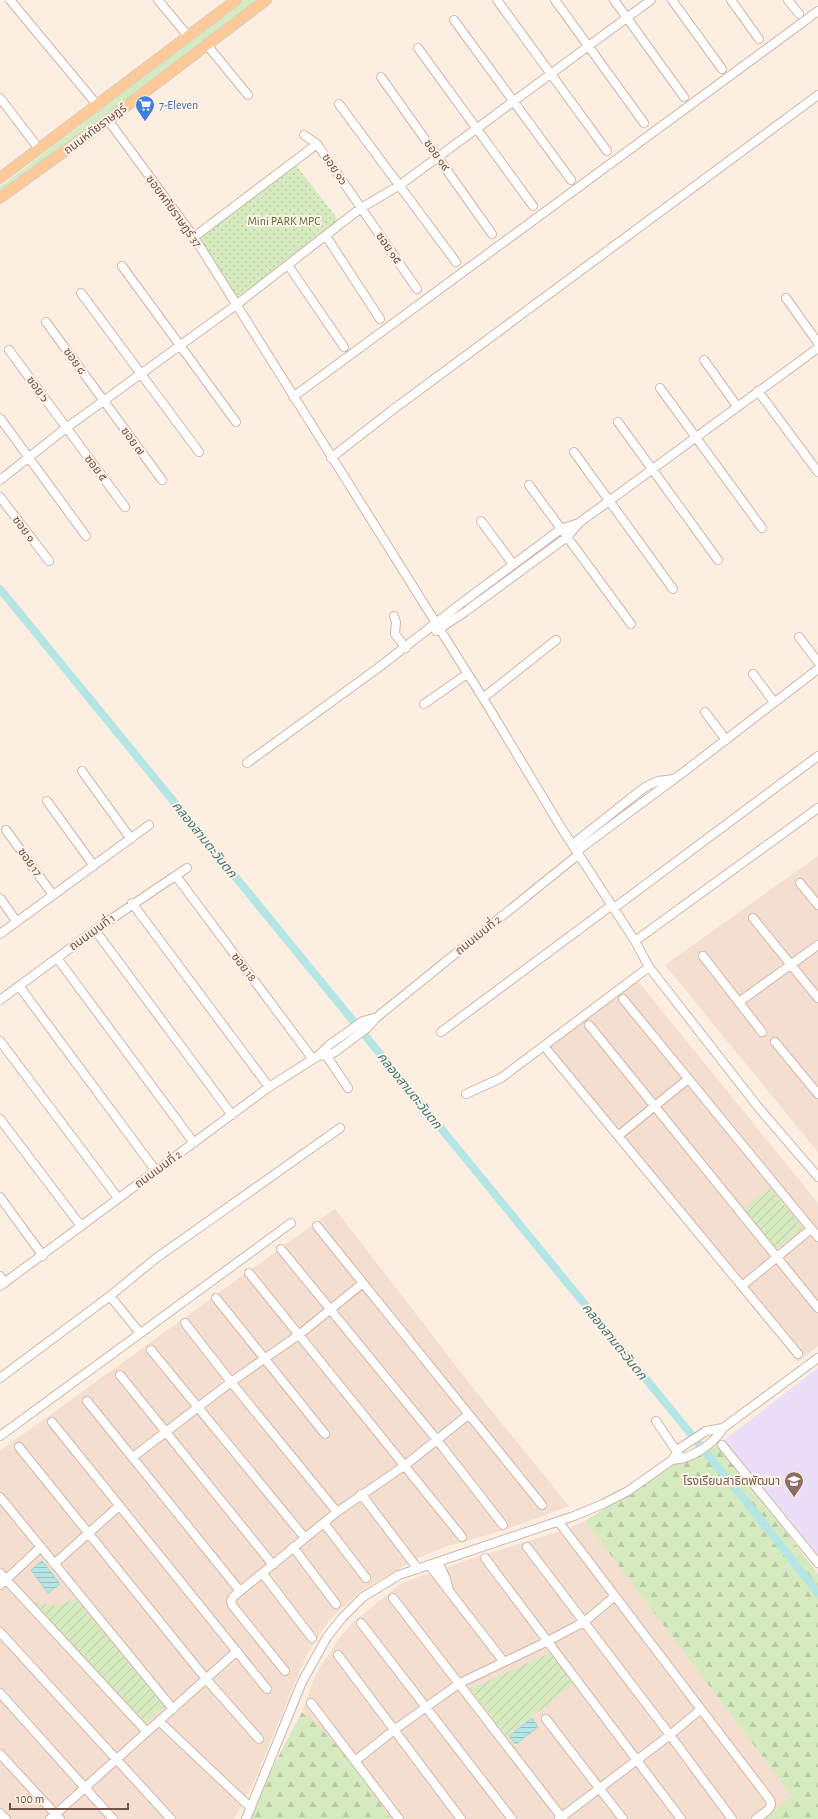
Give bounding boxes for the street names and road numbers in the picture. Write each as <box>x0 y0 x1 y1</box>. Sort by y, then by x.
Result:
street label: ถนนหทัยราษฎร์ <box>61 101 130 157</box>
street label: ซอย ๑๙ <box>422 137 452 173</box>
street label: ซอย ๑๖ <box>320 151 350 187</box>
street label: ซอยหทัยราษฎร์ 37 <box>143 173 204 250</box>
street label: ซอย ๑๕ <box>374 230 404 266</box>
street label: ซอย ๘ <box>61 346 89 377</box>
street label: ซอย ๖ <box>25 374 51 404</box>
street label: ซอย ๗ <box>119 425 147 457</box>
street label: ซอย ๕ <box>82 453 110 483</box>
street label: ซอย ๑ <box>10 514 38 544</box>
street label: ซอย 17 <box>16 846 44 878</box>
street label: ถนนเมนที่ 1 <box>65 909 117 953</box>
street label: ถนนเมนที่ 2 <box>451 910 504 957</box>
street label: ซอย 18 <box>229 950 259 984</box>
street label: ถนนเมนที่ 2 <box>130 1145 184 1190</box>

